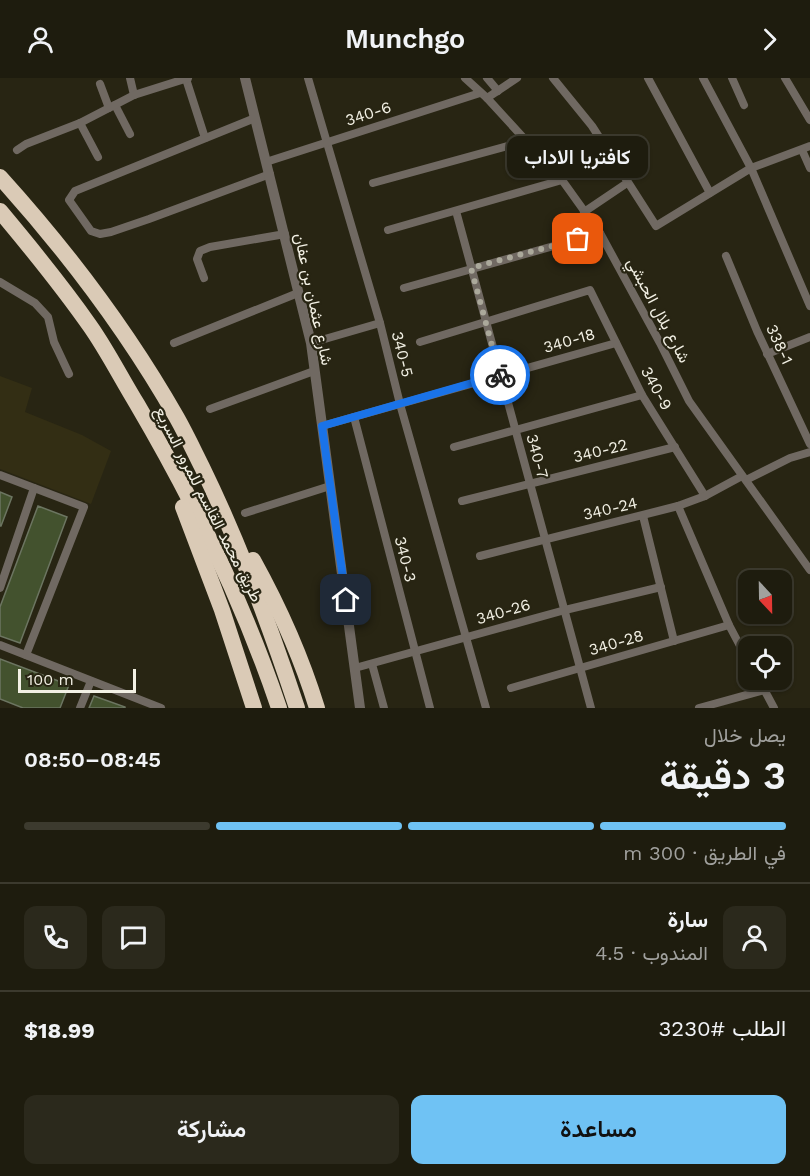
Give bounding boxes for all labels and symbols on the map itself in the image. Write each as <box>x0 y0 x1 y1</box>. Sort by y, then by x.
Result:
street label: 340-6 <box>343 97 393 130</box>
callout: كافتريا الاداب <box>508 137 648 179</box>
pin <box>552 213 603 264</box>
street label: شارع عثمان بن عفان <box>288 231 337 367</box>
street label: شارع بلال الحبشي <box>619 254 694 368</box>
street label: 338-1 <box>762 321 797 367</box>
street label: 340-18 <box>541 324 597 357</box>
street label: 340-5 <box>388 329 417 379</box>
courier <box>470 345 530 405</box>
street label: 340-9 <box>637 363 676 413</box>
street label: طريق محمد القاسم للمرور السريع <box>149 403 266 606</box>
street label: 340-7 <box>522 432 553 480</box>
street label: 340-22 <box>571 435 629 466</box>
street label: 340-24 <box>581 493 639 524</box>
street label: 340-3 <box>391 534 420 584</box>
north arrow <box>738 570 792 624</box>
pin <box>320 574 371 625</box>
street label: 340-26 <box>474 595 532 628</box>
street label: 340-28 <box>587 626 646 659</box>
scale bar <box>18 666 136 694</box>

